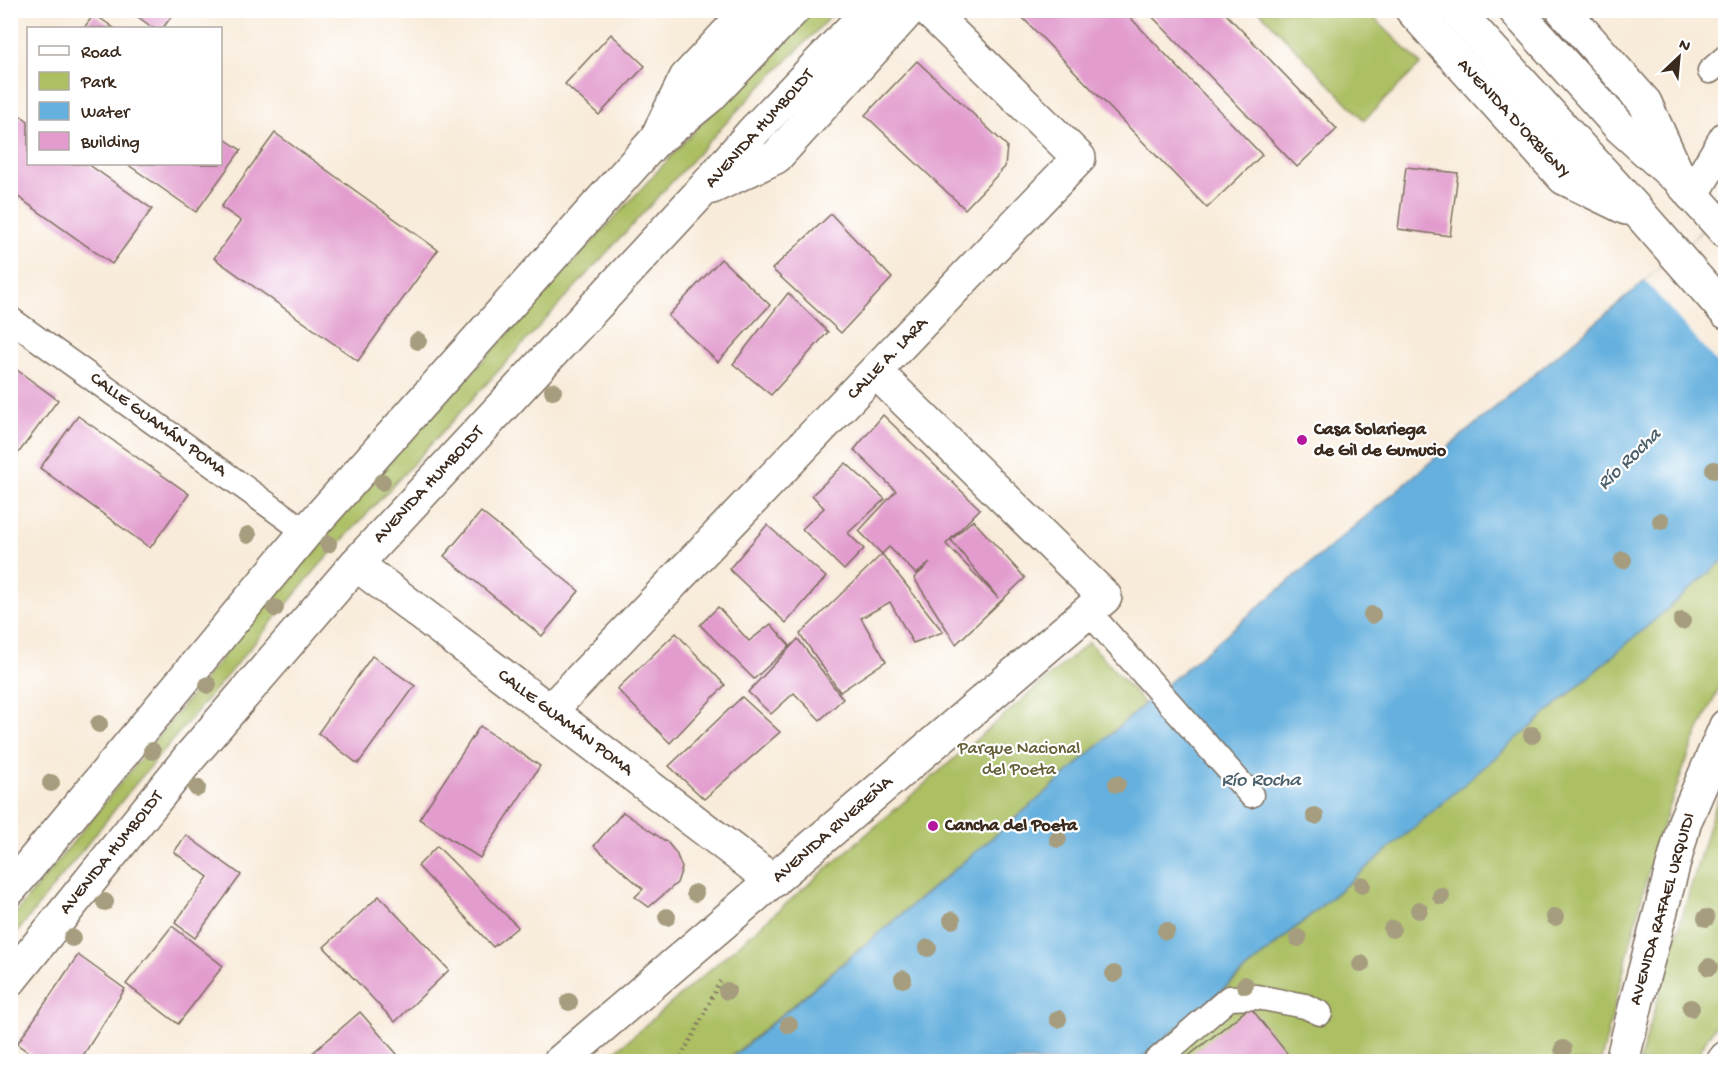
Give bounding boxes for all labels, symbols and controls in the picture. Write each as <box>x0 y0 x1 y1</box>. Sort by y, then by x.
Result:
legend <box>27 27 222 165</box>
north arrow <box>1649 27 1709 87</box>
text: N <box>1675 36 1693 58</box>
text: Road <box>81 43 122 64</box>
street label: AVENIDA D'ORBIGNY <box>1452 55 1574 183</box>
street label: AVENIDA HUMBOLDT <box>701 64 820 193</box>
text: Park <box>80 73 117 94</box>
text: Water <box>81 103 131 124</box>
text: Building <box>80 133 140 154</box>
street label: CALLE A. LARA <box>843 312 934 405</box>
street label: CALLE GUAMÁN POMA <box>85 367 232 483</box>
place label: Casa Solariega de Gil de Gumucio <box>1313 420 1447 462</box>
street label: AVENIDA HUMBOLDT <box>369 421 490 548</box>
water label: Río Rocha <box>1593 423 1668 496</box>
marker: Casa Solariega de Gil de Gumucio <box>1295 433 1309 447</box>
street label: CALLE GUAMÁN POMA <box>493 664 639 782</box>
park label: Parque Nacional del Poeta <box>957 739 1080 781</box>
water label: Río Rocha <box>1221 770 1303 793</box>
street label: AVENIDA RIVEREÑA <box>769 771 898 888</box>
street label: AVENIDA HUMBOLDT <box>56 786 169 919</box>
street label: AVENIDA RAFAEL URQUIDI <box>1625 810 1701 1008</box>
place label: Cancha del Poeta <box>944 816 1078 837</box>
marker: Cancha del Poeta <box>926 819 940 833</box>

